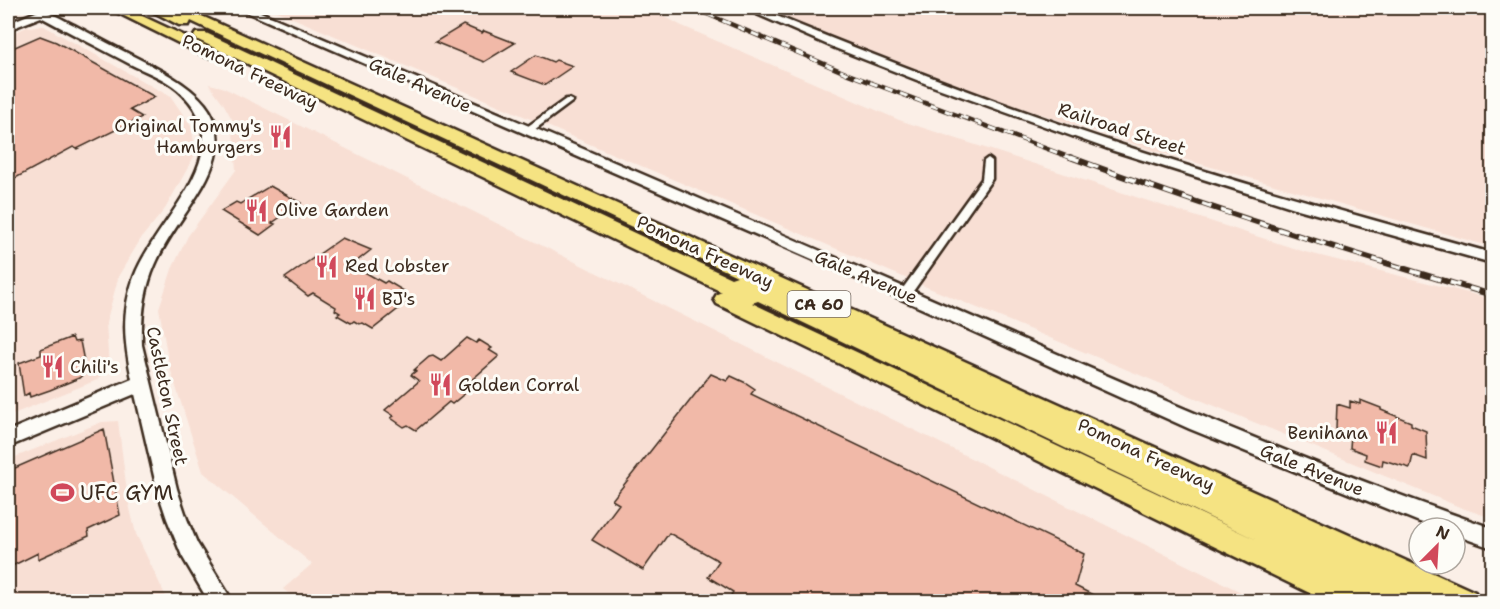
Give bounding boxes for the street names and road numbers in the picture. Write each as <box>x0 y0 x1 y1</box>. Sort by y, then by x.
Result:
street label: Pomona Freeway <box>178 29 322 115</box>
street label: Gale Avenue <box>365 52 475 118</box>
street label: Railroad Street <box>1055 97 1189 161</box>
street label: Pomona Freeway <box>633 210 777 294</box>
street label: Gale Avenue <box>811 245 921 309</box>
road number: CA 60 <box>788 291 850 317</box>
street label: Castleton Street <box>141 324 193 468</box>
street label: Pomona Freeway <box>1074 413 1218 497</box>
street label: Gale Avenue <box>1257 438 1367 502</box>

